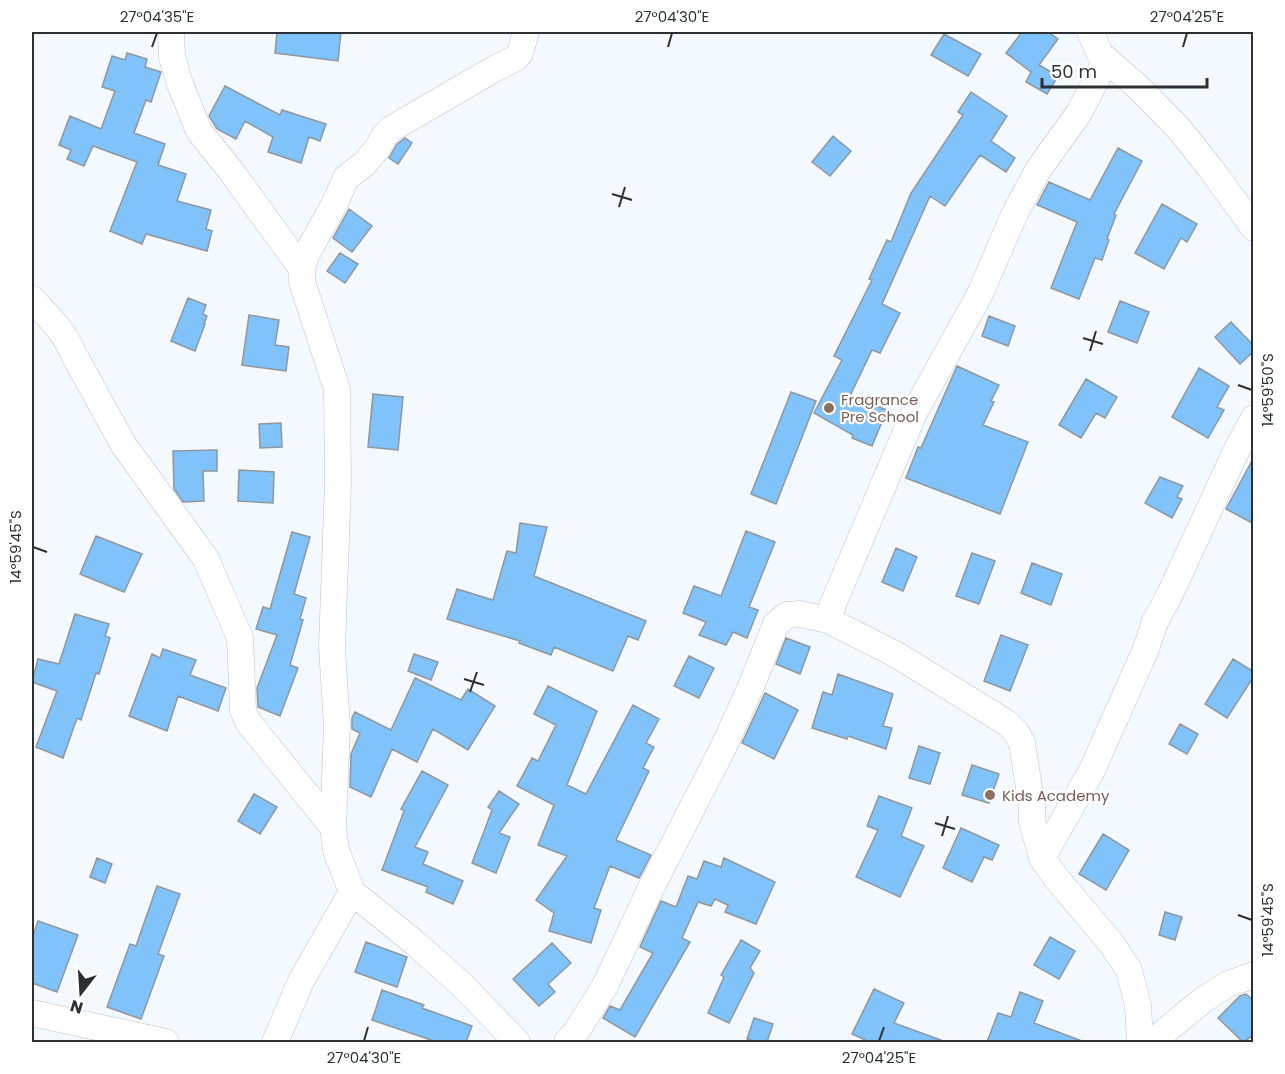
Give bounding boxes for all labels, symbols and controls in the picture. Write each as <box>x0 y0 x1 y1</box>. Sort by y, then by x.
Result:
text: 27°04'35"E <box>120 6 194 27</box>
text: 27°04'30"E <box>635 6 709 27</box>
text: 27°04'25"E <box>1150 6 1224 27</box>
scale bar <box>1042 51 1207 89</box>
text: 50 m <box>1051 59 1097 84</box>
text: 14°59'50"S <box>1257 353 1278 427</box>
place label: Fragrance Pre School <box>841 389 919 427</box>
marker: Fragrance Pre School <box>822 401 836 415</box>
text: 14°59'45"S <box>5 510 26 584</box>
place label: Kids Academy <box>1002 785 1110 806</box>
marker: Kids Academy <box>983 788 997 802</box>
text: 14°59'45"S <box>1257 883 1278 957</box>
north arrow <box>51 963 111 1023</box>
text: N <box>68 994 86 1020</box>
text: 27°04'30"E <box>327 1047 401 1068</box>
text: 27°04'25"E <box>842 1047 916 1068</box>

